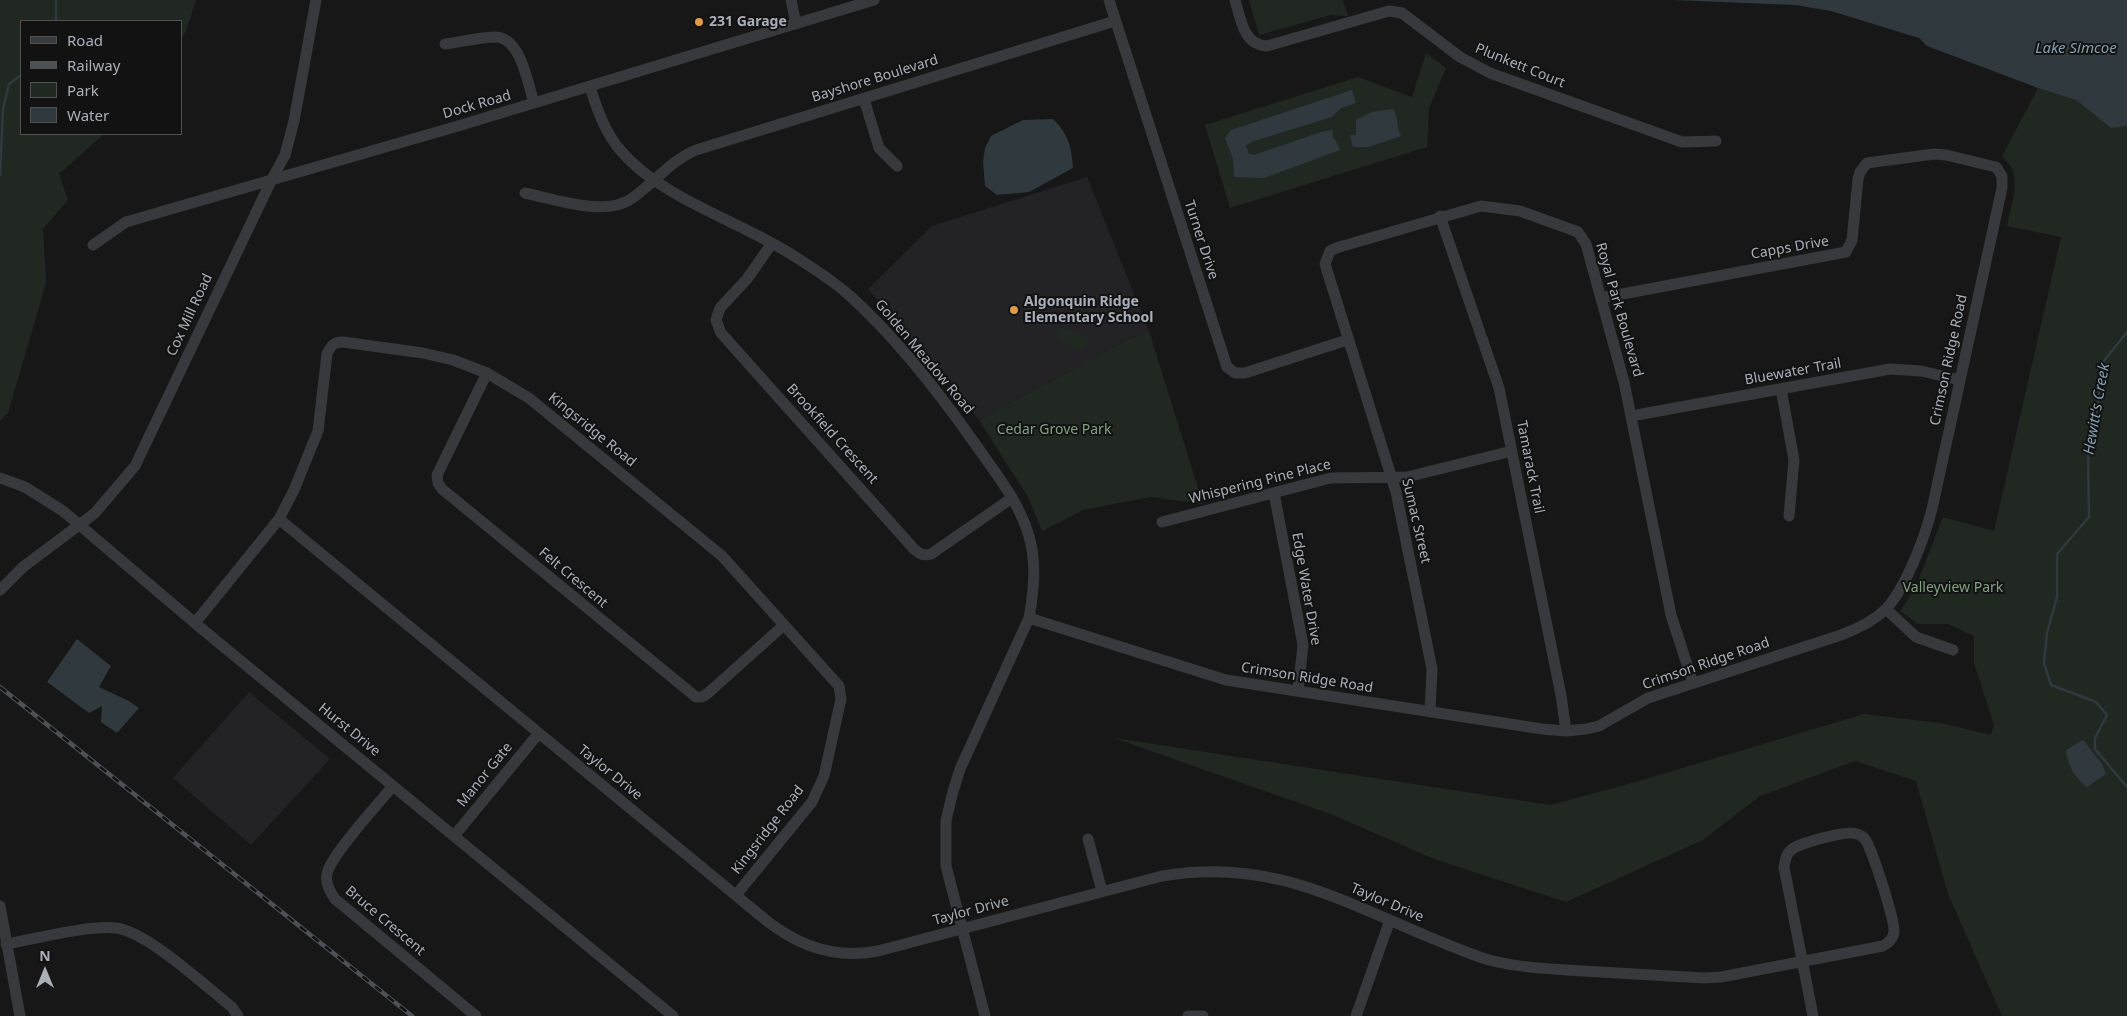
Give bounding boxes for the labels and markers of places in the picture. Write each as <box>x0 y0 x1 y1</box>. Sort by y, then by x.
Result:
place label: 231 Garage <box>709 14 787 30</box>
marker: 231 Garage <box>693 16 705 28</box>
place label: Algonquin Ridge Elementary School <box>1024 294 1154 326</box>
marker: Algonquin Ridge Elementary School <box>1008 304 1020 316</box>

